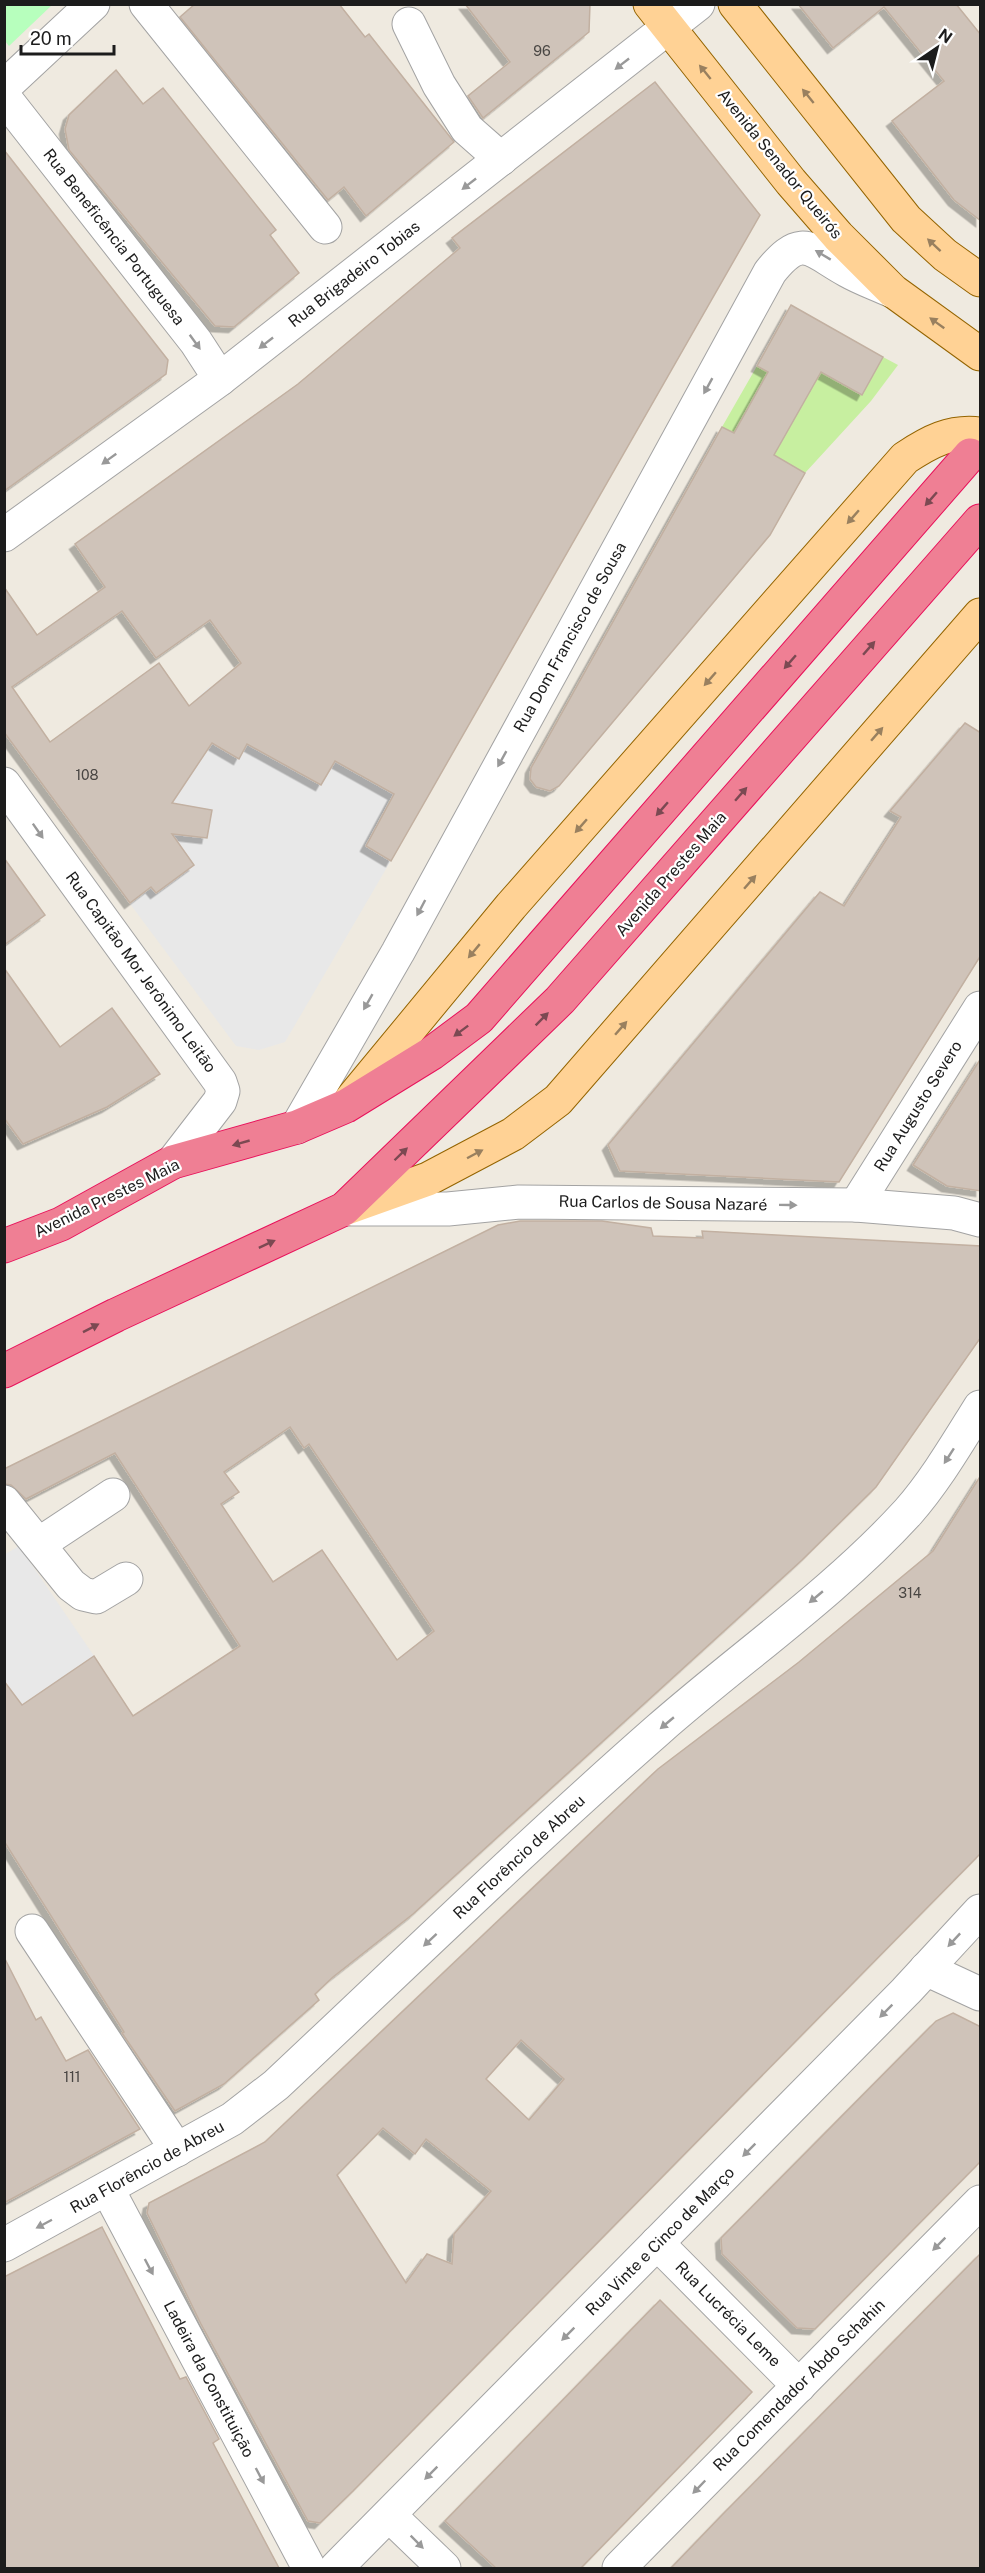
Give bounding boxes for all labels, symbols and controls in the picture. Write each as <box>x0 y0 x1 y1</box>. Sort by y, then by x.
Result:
scale bar <box>21 18 114 56</box>
north arrow <box>907 18 967 78</box>
text: N <box>935 25 956 47</box>
text: 20 m <box>30 28 72 49</box>
house number: 96 <box>533 43 551 59</box>
one-way arrow <box>615 57 630 69</box>
one-way arrow <box>699 65 712 80</box>
street label: Avenida Senador Queirós <box>714 85 846 243</box>
one-way arrow <box>802 88 815 104</box>
street label: Rua Beneficência Portuguesa <box>39 145 189 329</box>
one-way arrow <box>461 178 477 191</box>
street label: Rua Brigadeiro Tobias <box>284 217 424 331</box>
one-way arrow <box>927 238 942 252</box>
one-way arrow <box>814 250 831 260</box>
one-way arrow <box>929 317 945 329</box>
one-way arrow <box>189 334 201 350</box>
one-way arrow <box>258 337 274 349</box>
one-way arrow <box>703 378 713 395</box>
one-way arrow <box>101 453 117 465</box>
one-way arrow <box>925 491 938 507</box>
one-way arrow <box>847 509 860 524</box>
street label: Rua Dom Francisco de Sousa <box>510 539 630 735</box>
one-way arrow <box>862 641 875 656</box>
one-way arrow <box>784 654 797 669</box>
one-way arrow <box>703 672 717 687</box>
one-way arrow <box>871 726 884 742</box>
one-way arrow <box>497 751 507 768</box>
house number: 108 <box>75 767 99 783</box>
one-way arrow <box>734 787 747 802</box>
one-way arrow <box>655 802 669 817</box>
street label: Avenida Prestes Maia <box>612 808 730 940</box>
one-way arrow <box>575 818 588 833</box>
one-way arrow <box>32 823 44 839</box>
street label: Rua Capitão Mor Jerônimo Leitão <box>62 868 220 1076</box>
one-way arrow <box>743 875 756 890</box>
one-way arrow <box>416 900 426 917</box>
one-way arrow <box>467 943 480 959</box>
one-way arrow <box>364 994 374 1011</box>
one-way arrow <box>534 1012 548 1026</box>
one-way arrow <box>615 1021 628 1036</box>
one-way arrow <box>453 1025 469 1038</box>
street label: Rua Augusto Severo <box>870 1037 966 1175</box>
one-way arrow <box>231 1139 249 1148</box>
one-way arrow <box>394 1147 409 1161</box>
one-way arrow <box>467 1149 484 1159</box>
street label: Avenida Prestes Maia <box>31 1155 183 1241</box>
street label: Rua Carlos de Sousa Nazaré <box>558 1192 768 1214</box>
one-way arrow <box>778 1200 797 1210</box>
one-way arrow <box>259 1240 276 1249</box>
one-way arrow <box>83 1323 100 1333</box>
one-way arrow <box>944 1448 955 1464</box>
house number: 314 <box>898 1585 922 1601</box>
one-way arrow <box>808 1591 824 1604</box>
one-way arrow <box>659 1716 675 1729</box>
street label: Rua Florêncio de Abreu <box>449 1791 589 1923</box>
one-way arrow <box>424 1932 438 1946</box>
one-way arrow <box>947 1933 961 1948</box>
one-way arrow <box>879 2004 893 2018</box>
house number: 111 <box>63 2069 81 2085</box>
street label: Rua Florêncio de Abreu <box>67 2117 227 2217</box>
one-way arrow <box>742 2143 756 2158</box>
street label: Rua Vinte e Cinco de Março <box>582 2163 738 2319</box>
one-way arrow <box>36 2219 53 2229</box>
one-way arrow <box>933 2236 947 2250</box>
street label: Rua Lucrécia Leme <box>671 2257 785 2371</box>
one-way arrow <box>144 2259 154 2276</box>
street label: Rua Comendador Abdo Schahin <box>709 2295 889 2475</box>
street label: Ladeira da Constituição <box>160 2297 258 2461</box>
one-way arrow <box>561 2327 575 2341</box>
one-way arrow <box>424 2465 438 2479</box>
one-way arrow <box>255 2468 265 2485</box>
one-way arrow <box>692 2479 706 2493</box>
one-way arrow <box>409 2534 423 2548</box>

